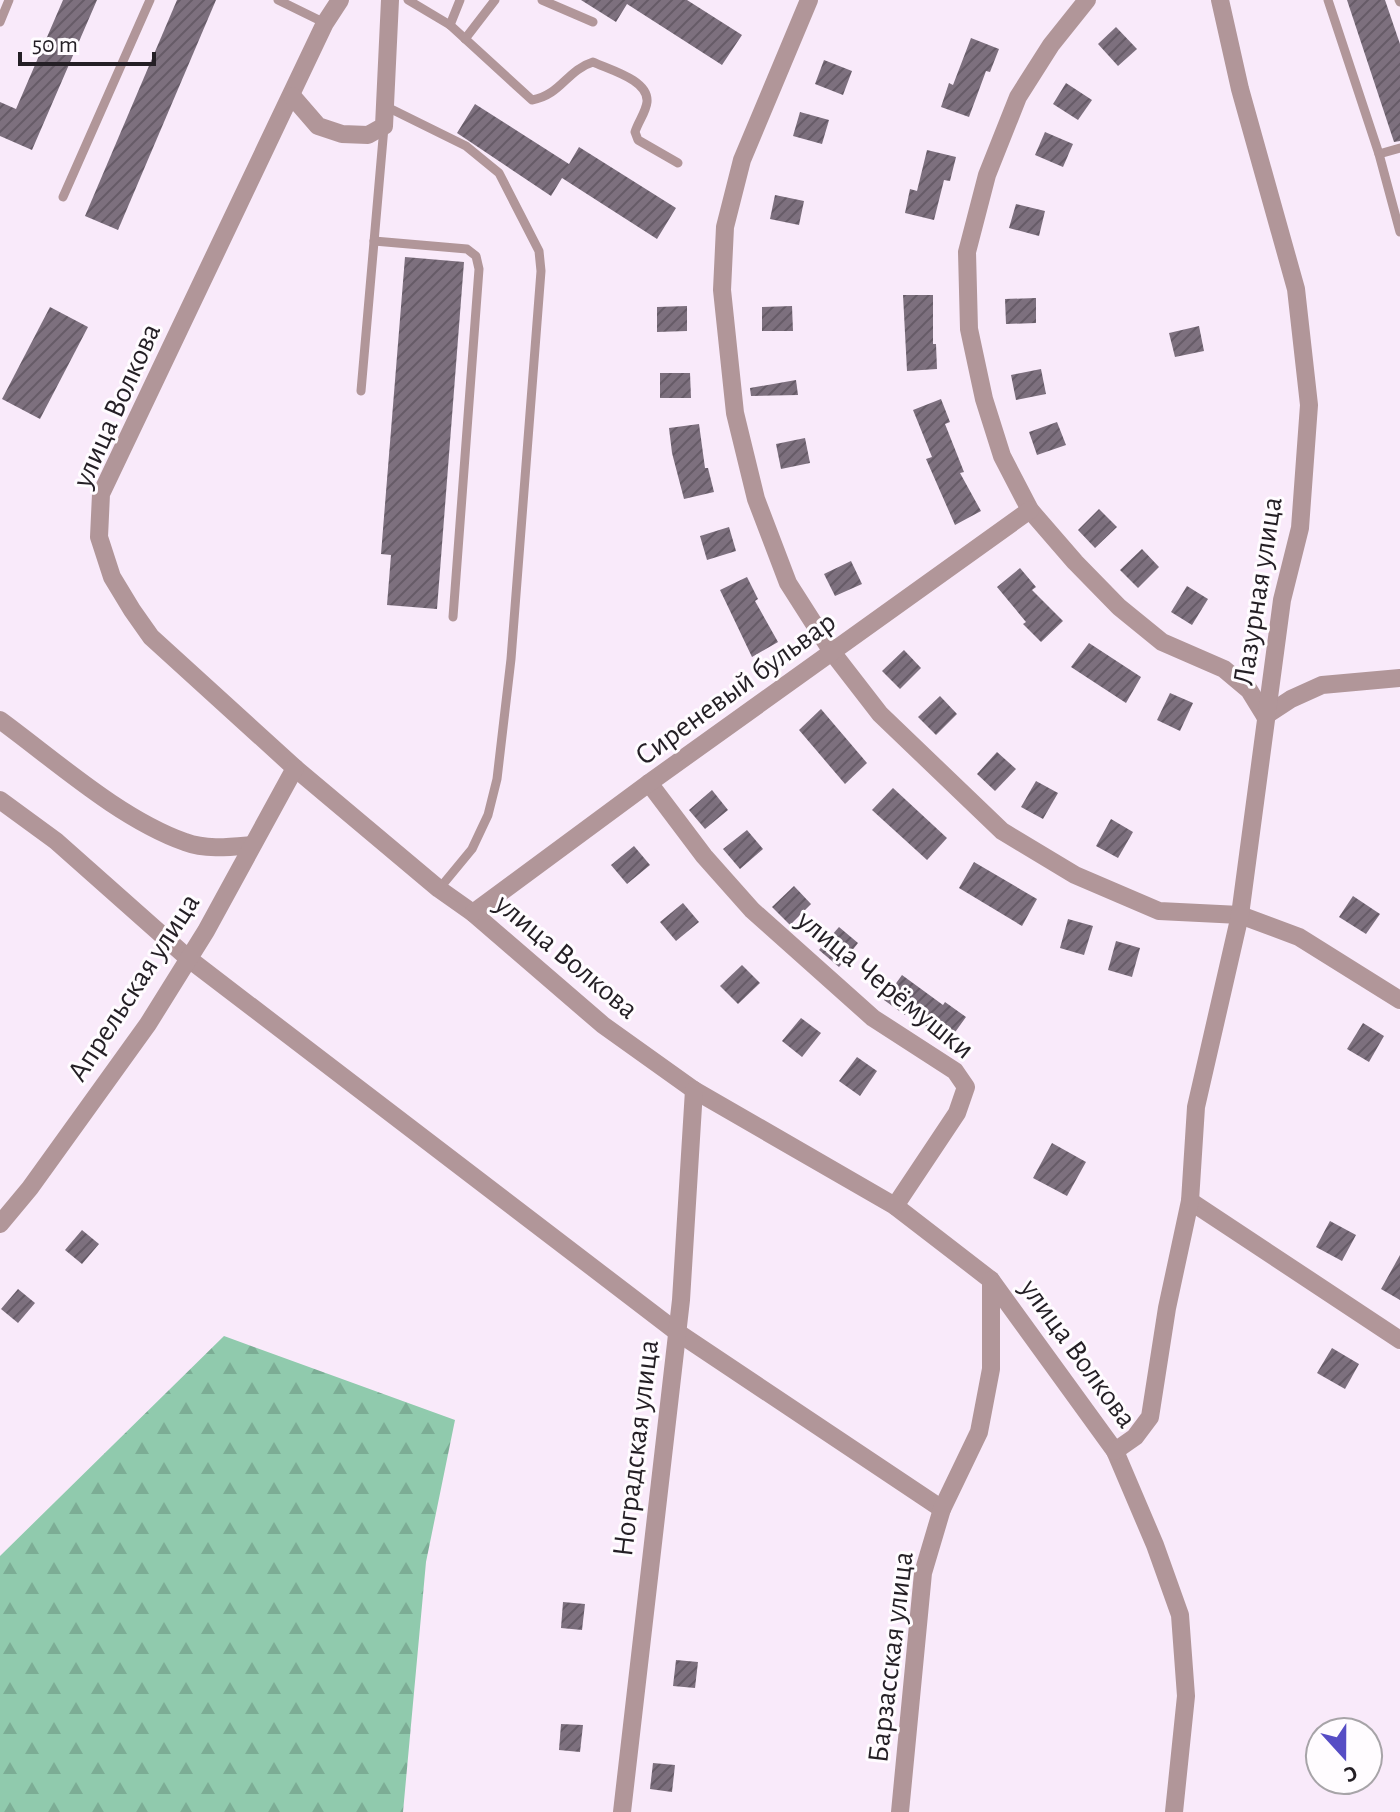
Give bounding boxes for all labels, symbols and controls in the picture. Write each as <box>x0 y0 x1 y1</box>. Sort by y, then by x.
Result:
scale bar <box>20 16 154 66</box>
text: 50 m <box>32 33 78 57</box>
street label: улица Волкова <box>67 319 166 493</box>
street label: Лазурная улица <box>1228 495 1288 688</box>
street label: Сиреневый бульвар <box>630 606 841 771</box>
street label: Апрельская улица <box>62 888 206 1087</box>
street label: улица Волкова <box>488 888 643 1025</box>
street label: улица Черёмушки <box>791 904 979 1065</box>
street label: улица Волкова <box>1014 1273 1142 1434</box>
street label: Ноградская улица <box>608 1338 664 1558</box>
street label: Барзасская улица <box>863 1550 919 1764</box>
north arrow <box>1304 1716 1384 1796</box>
text: С <box>1341 1761 1360 1786</box>

